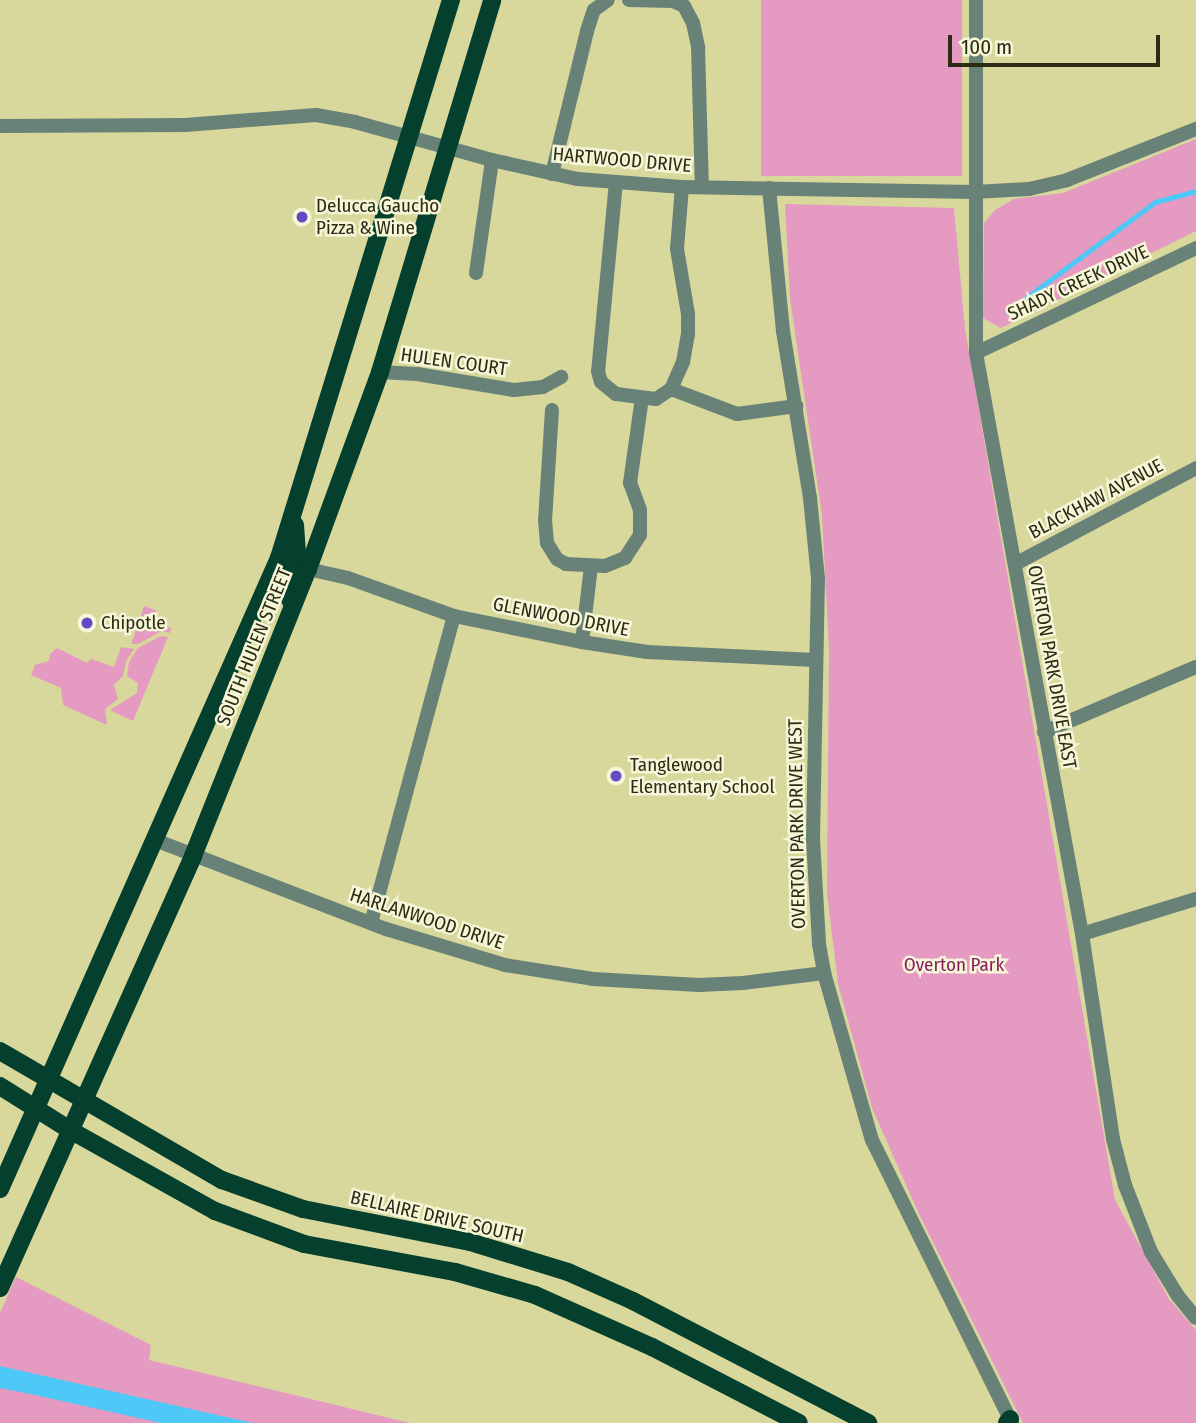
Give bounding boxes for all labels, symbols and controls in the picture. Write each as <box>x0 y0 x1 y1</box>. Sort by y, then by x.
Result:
scale bar <box>951 21 1163 65</box>
text: 100 m <box>961 34 1012 60</box>
street label: HARTWOOD DRIVE <box>552 143 692 177</box>
place label: Delucca Gaucho Pizza & Wine <box>316 195 439 239</box>
marker: Delucca Gaucho Pizza & Wine <box>294 209 310 225</box>
street label: SHADY CREEK DRIVE <box>1004 240 1152 326</box>
street label: HULEN COURT <box>399 343 509 381</box>
street label: BLACKHAW AVENUE <box>1025 454 1167 544</box>
street label: OVERTON PARK DRIVE EAST <box>1023 563 1081 771</box>
street label: SOUTH HULEN STREET <box>212 565 296 729</box>
street label: GLENWOOD DRIVE <box>491 593 631 641</box>
place label: Chipotle <box>101 612 166 634</box>
marker: Chipotle <box>79 615 95 631</box>
street label: OVERTON PARK DRIVE WEST <box>784 719 810 929</box>
place label: Tanglewood Elementary School <box>630 754 775 798</box>
marker: Tanglewood Elementary School <box>608 768 624 784</box>
street label: HARLANWOOD DRIVE <box>347 883 507 955</box>
park label: Overton Park <box>904 954 1004 976</box>
street label: BELLAIRE DRIVE SOUTH <box>348 1186 526 1248</box>

